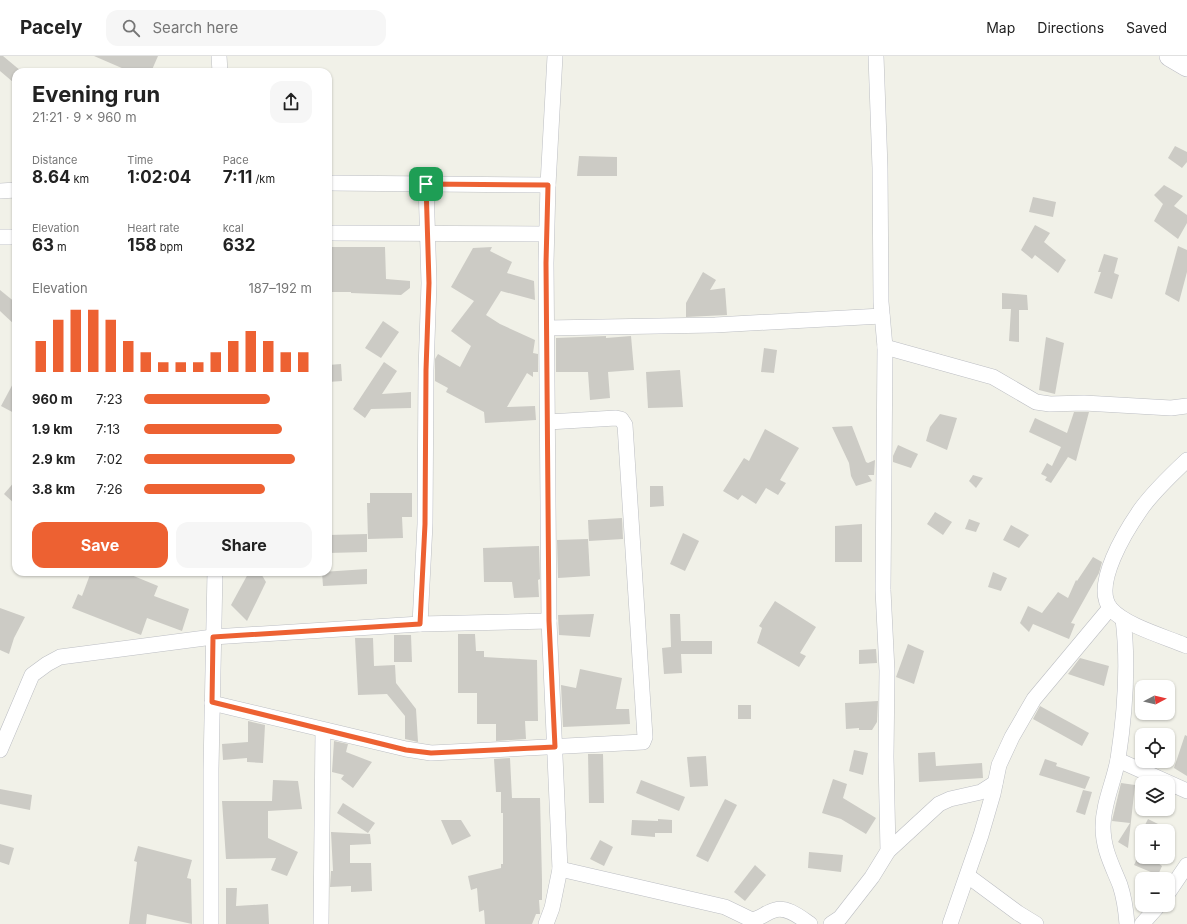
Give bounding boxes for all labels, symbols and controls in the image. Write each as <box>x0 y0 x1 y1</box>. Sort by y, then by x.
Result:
search box <box>106 10 386 46</box>
text: Pacely <box>20 16 82 39</box>
icon: search <box>120 17 142 39</box>
text: Search here <box>152 18 238 37</box>
text: Map <box>986 19 1015 36</box>
text: Directions <box>1037 19 1104 36</box>
text: Saved <box>1126 19 1167 36</box>
text: Evening run <box>32 81 160 107</box>
button: share <box>270 81 312 123</box>
text: 21:21 · 9 × 960 m <box>32 109 137 125</box>
text: Distance <box>32 153 77 167</box>
text: Time <box>127 153 153 167</box>
text: Pace <box>223 153 249 167</box>
text: 8.64 <box>32 167 70 187</box>
text: 1:02:04 <box>127 167 191 187</box>
text: 7:11 <box>223 167 252 187</box>
pin <box>409 167 443 201</box>
text: km <box>70 172 89 186</box>
text: /km <box>252 172 275 186</box>
icon: arrive <box>415 173 437 195</box>
text: Elevation <box>32 221 79 235</box>
text: Heart rate <box>127 221 179 235</box>
text: kcal <box>223 221 244 235</box>
text: 63 <box>32 235 54 255</box>
text: 158 <box>127 235 157 255</box>
text: 632 <box>223 235 255 255</box>
text: m <box>54 240 67 254</box>
text: bpm <box>157 240 183 254</box>
text: Elevation <box>32 280 88 296</box>
text: 187–192 m <box>248 280 312 296</box>
text: 960 m <box>32 391 73 407</box>
text: 7:23 <box>96 391 123 407</box>
text: 1.9 km <box>32 421 73 437</box>
text: 7:13 <box>96 421 120 437</box>
text: 2.9 km <box>32 451 75 467</box>
text: 7:02 <box>96 451 123 467</box>
text: 3.8 km <box>32 481 75 497</box>
text: 7:26 <box>96 481 123 497</box>
button: Save <box>32 522 168 568</box>
button: Share <box>176 522 312 568</box>
north arrow <box>1135 680 1175 720</box>
map controls <box>1135 680 1175 912</box>
button: locate <box>1135 728 1175 768</box>
button: layers <box>1135 776 1175 816</box>
button: + <box>1135 824 1175 864</box>
button: − <box>1135 872 1175 912</box>

